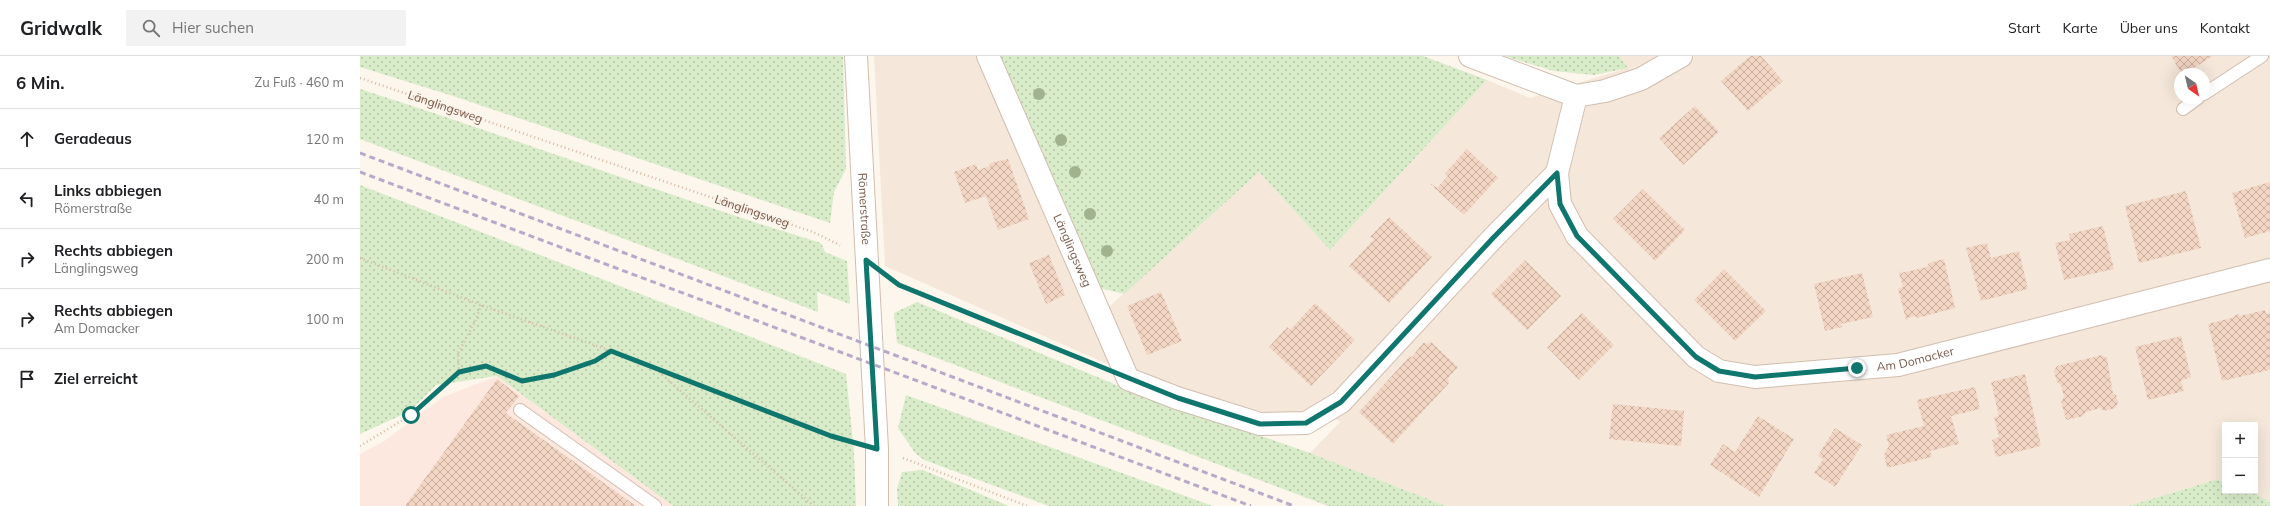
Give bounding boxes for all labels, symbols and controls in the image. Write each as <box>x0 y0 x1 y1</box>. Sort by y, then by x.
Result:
search box <box>126 10 406 46</box>
text: Gridwalk <box>20 16 102 40</box>
icon: search <box>140 17 162 39</box>
text: Hier suchen <box>172 18 254 37</box>
text: Start <box>2008 19 2040 37</box>
text: Karte <box>2062 19 2098 37</box>
text: Über uns <box>2120 19 2178 37</box>
text: Kontakt <box>2200 19 2250 37</box>
north arrow <box>2174 68 2210 104</box>
text: 6 Min. <box>16 72 65 93</box>
text: Zu Fuß · 460 m <box>255 74 344 90</box>
street label: Länglingsweg <box>406 87 485 126</box>
icon: ahead <box>16 128 38 150</box>
text: Geradeaus <box>54 129 132 148</box>
text: 120 m <box>306 131 344 147</box>
street label: Römerstraße <box>855 172 874 245</box>
text: Links abbiegen <box>54 181 162 200</box>
icon: left <box>16 188 38 210</box>
text: 40 m <box>314 191 344 207</box>
street label: Länglingsweg <box>713 191 791 230</box>
text: Römerstraße <box>54 200 132 216</box>
street label: Länglingsweg <box>1050 212 1095 289</box>
text: Rechts abbiegen <box>54 241 173 260</box>
icon: right <box>16 248 38 270</box>
text: 200 m <box>306 251 344 267</box>
text: Länglingsweg <box>54 260 138 276</box>
text: Rechts abbiegen <box>54 301 173 320</box>
icon: right <box>16 308 38 330</box>
text: 100 m <box>306 311 344 327</box>
text: Am Domacker <box>54 320 139 336</box>
street label: Am Domacker <box>1876 343 1956 374</box>
route end <box>1848 359 1866 377</box>
icon: arrive <box>16 368 38 390</box>
text: Ziel erreicht <box>54 369 138 388</box>
route start <box>402 406 420 424</box>
map controls <box>2222 422 2258 494</box>
button: + <box>2222 422 2258 458</box>
button: − <box>2222 458 2258 494</box>

